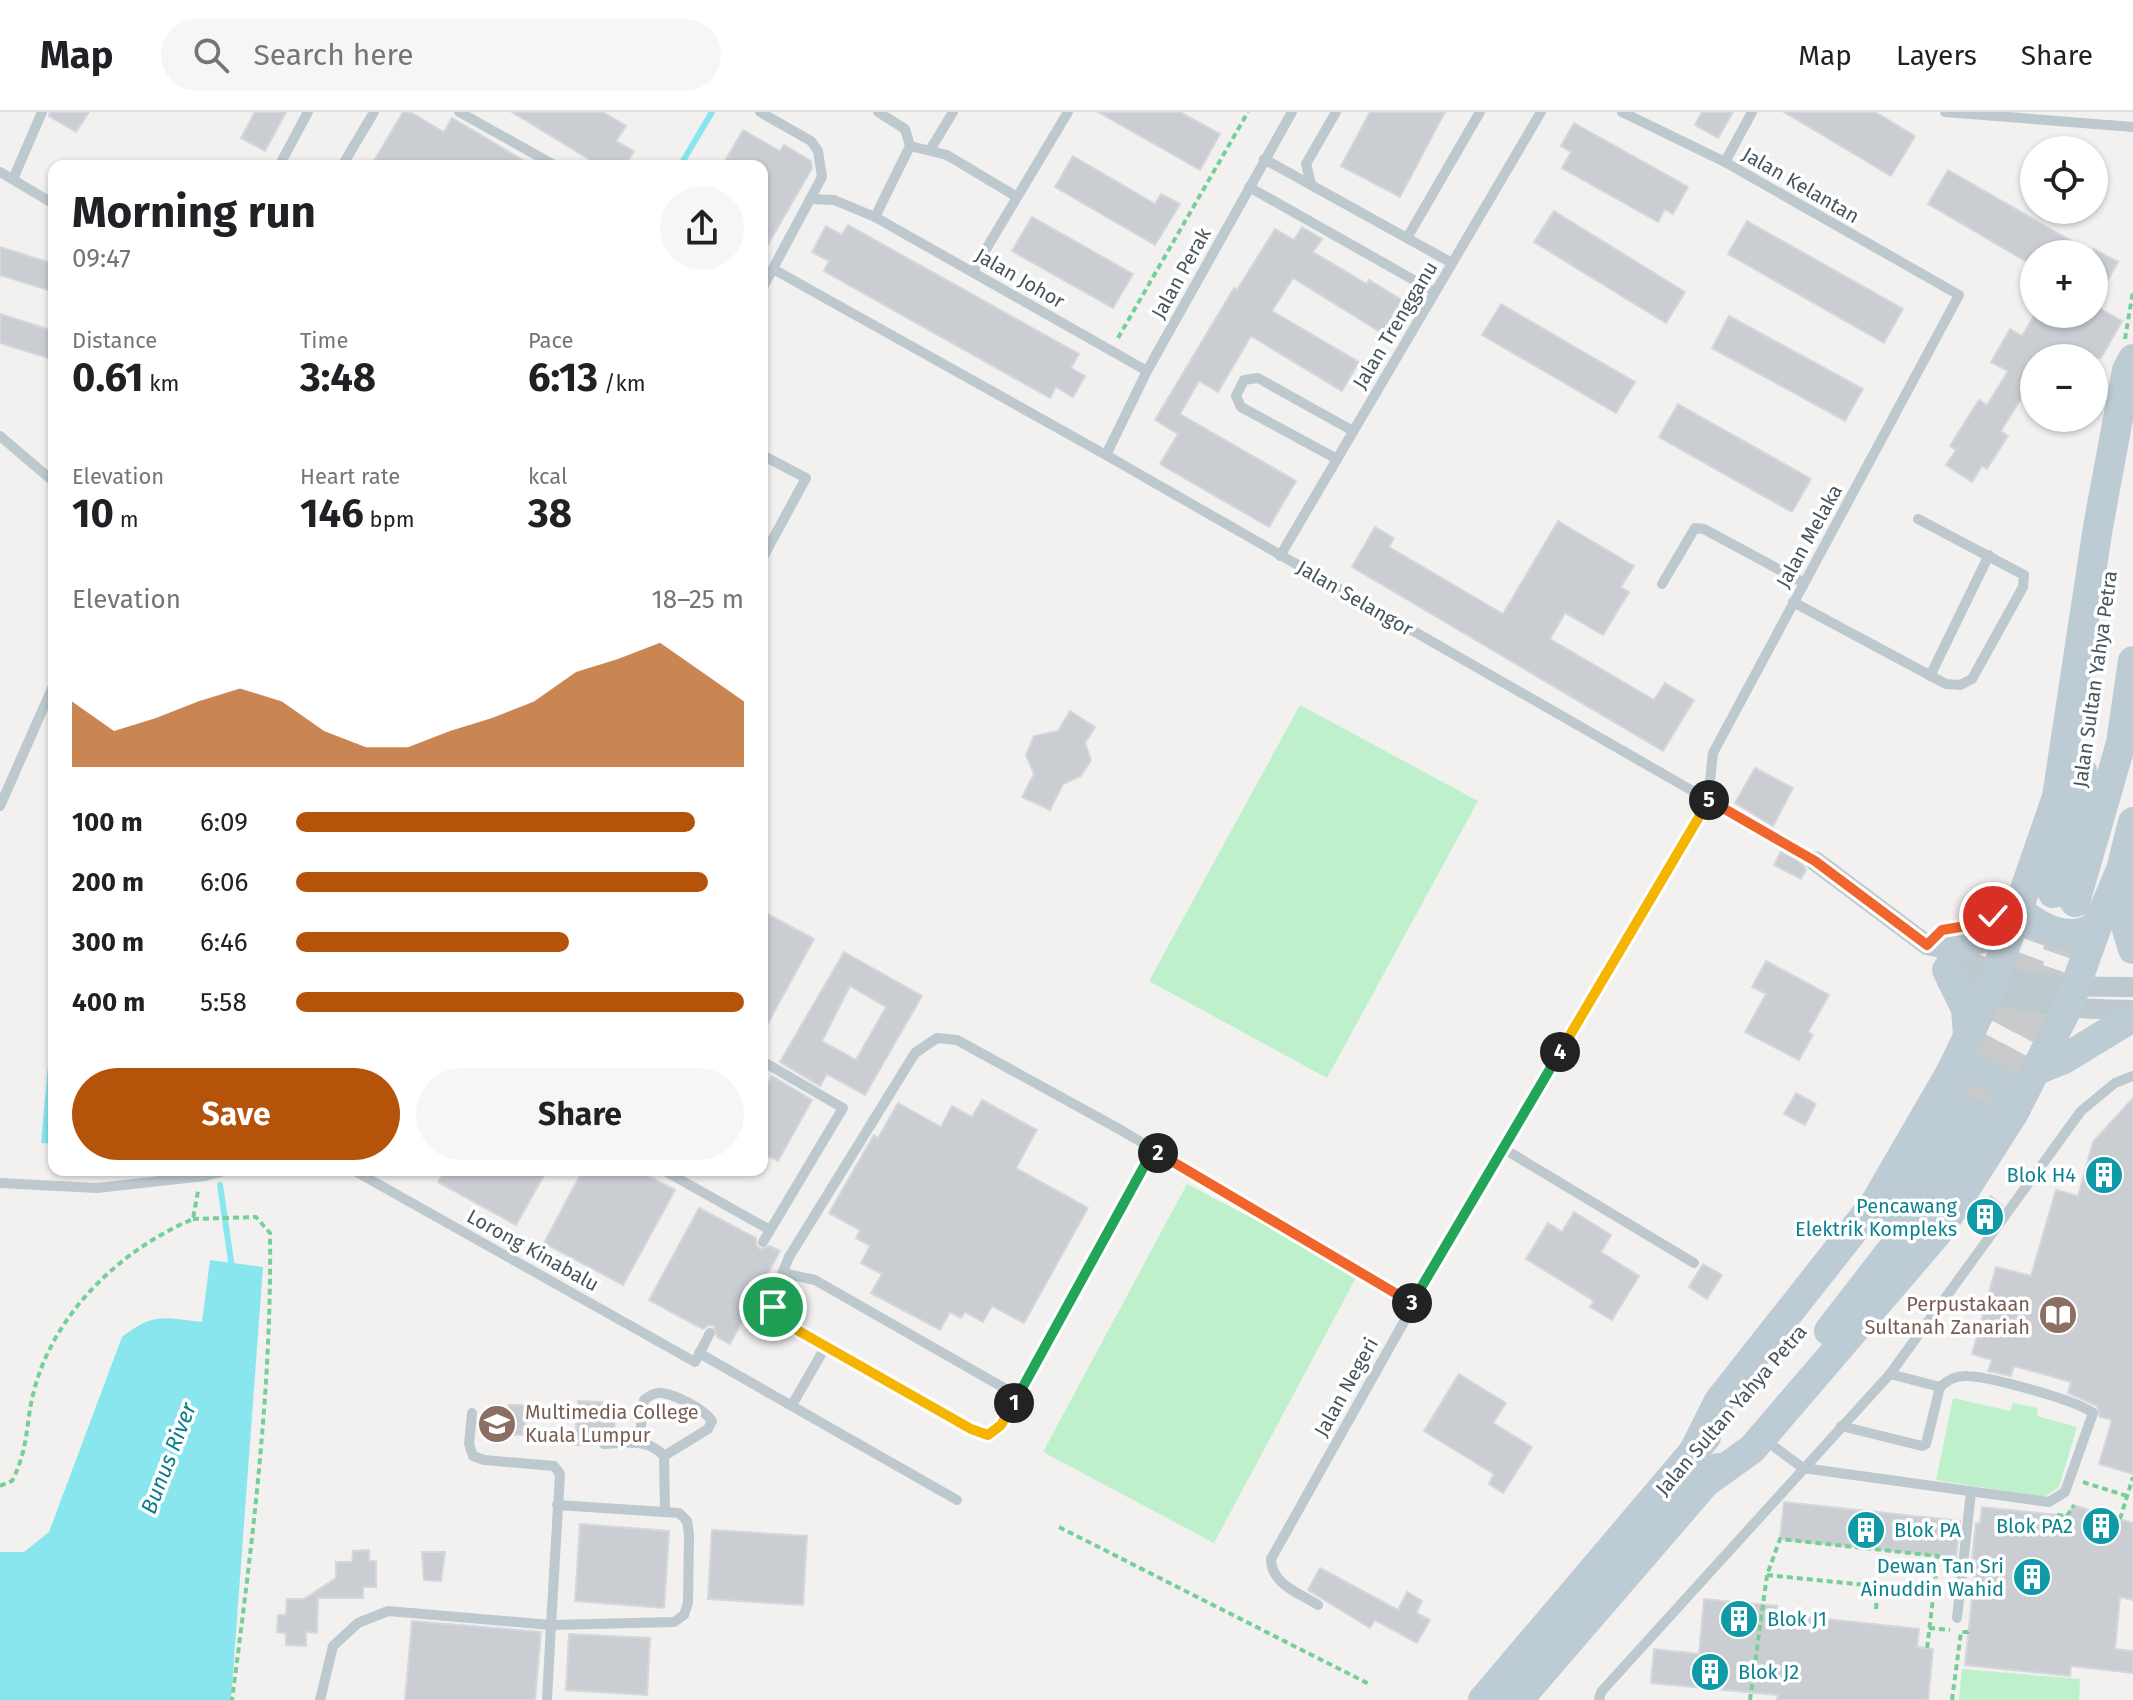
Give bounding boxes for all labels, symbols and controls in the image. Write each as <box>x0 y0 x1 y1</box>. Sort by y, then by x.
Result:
search box <box>161 19 721 91</box>
text: Map <box>40 32 113 78</box>
icon: search <box>189 33 233 77</box>
text: Search here <box>253 37 414 73</box>
text: Map <box>1798 39 1852 72</box>
text: Layers <box>1896 39 1977 72</box>
text: Share <box>2021 39 2093 72</box>
map controls <box>2020 136 2108 432</box>
button: locate <box>2020 136 2108 224</box>
street label: Jalan Kelantan <box>1738 142 1864 228</box>
text: Morning run <box>72 186 316 239</box>
button: share <box>660 186 744 270</box>
street label: Jalan Perak <box>1146 223 1216 323</box>
button: + <box>2020 240 2108 328</box>
text: 09:47 <box>72 243 131 274</box>
street label: Jalan Johor <box>971 243 1069 313</box>
street label: Jalan Trengganu <box>1347 257 1443 393</box>
text: Distance <box>72 327 157 354</box>
text: Time <box>300 327 348 354</box>
text: Pace <box>528 327 574 354</box>
button: − <box>2020 344 2108 432</box>
text: 0.61 <box>72 354 143 402</box>
text: 3:48 <box>300 354 376 402</box>
text: 6:13 <box>528 354 598 402</box>
text: km <box>143 370 179 397</box>
text: /km <box>598 370 646 397</box>
text: Elevation <box>72 463 164 490</box>
text: Heart rate <box>300 463 400 490</box>
text: kcal <box>528 463 568 490</box>
street label: Jalan Melaka <box>1771 480 1847 592</box>
text: 10 <box>72 490 114 538</box>
text: 146 <box>300 490 364 538</box>
text: 38 <box>528 490 572 538</box>
text: m <box>114 506 139 533</box>
text: bpm <box>364 506 415 533</box>
street label: Jalan Selangor <box>1293 555 1418 641</box>
street label: Jalan Sultan Yahya Petra <box>2068 569 2122 789</box>
text: Elevation <box>72 584 181 615</box>
text: 18–25 m <box>651 584 744 615</box>
pin: 5 <box>1689 780 1729 820</box>
text: 5 <box>1703 786 1715 813</box>
text: 100 m <box>72 807 143 838</box>
text: 6:09 <box>200 807 248 838</box>
text: 200 m <box>72 867 144 898</box>
text: 6:06 <box>200 867 248 898</box>
pin <box>1959 882 2027 950</box>
icon: check <box>1971 894 2015 938</box>
text: 300 m <box>72 927 144 958</box>
text: 6:46 <box>200 927 248 958</box>
text: 400 m <box>72 987 145 1018</box>
text: 5:58 <box>200 987 247 1018</box>
pin: 4 <box>1540 1032 1580 1072</box>
text: 4 <box>1554 1038 1566 1065</box>
button: Save <box>72 1068 400 1160</box>
button: Share <box>416 1068 744 1160</box>
pin: 2 <box>1138 1133 1178 1173</box>
text: 2 <box>1152 1139 1164 1166</box>
building icon: Blok H4 <box>2083 1154 2125 1196</box>
place label: Blok H4 <box>2007 1163 2076 1187</box>
place label: Pencawang Elektrik Kompleks <box>1795 1194 1958 1241</box>
building icon: Pencawang Elektrik Kompleks <box>1964 1196 2006 1238</box>
street label: Lorong Kinabalu <box>463 1204 603 1296</box>
pin <box>739 1273 807 1341</box>
pin: 3 <box>1392 1283 1432 1323</box>
icon: arrive <box>751 1285 795 1329</box>
text: 3 <box>1406 1289 1418 1316</box>
place label: Perpustakaan Sultanah Zanariah <box>1864 1292 2030 1339</box>
library icon: Perpustakaan Sultanah Zanariah <box>2037 1294 2079 1336</box>
street label: Jalan Sultan Yahya Petra <box>1650 1320 1812 1500</box>
street label: Jalan Negeri <box>1309 1333 1383 1441</box>
pin: 1 <box>994 1383 1034 1423</box>
text: 1 <box>1009 1389 1019 1416</box>
water label: Bunus River <box>135 1398 202 1518</box>
place label: Multimedia College Kuala Lumpur <box>525 1400 699 1447</box>
school or university icon: Multimedia College Kuala Lumpur <box>476 1403 518 1445</box>
building icon: Blok PA2 <box>2080 1505 2122 1547</box>
building icon: Blok PA <box>1845 1509 1887 1551</box>
place label: Blok PA2 <box>1996 1514 2073 1538</box>
place label: Blok PA <box>1894 1518 1962 1542</box>
place label: Dewan Tan Sri Ainuddin Wahid <box>1861 1554 2004 1601</box>
building icon: Dewan Tan Sri Ainuddin Wahid <box>2011 1556 2053 1598</box>
building icon: Blok J1 <box>1718 1598 1760 1640</box>
place label: Blok J1 <box>1767 1607 1827 1631</box>
building icon: Blok J2 <box>1689 1651 1731 1693</box>
place label: Blok J2 <box>1738 1660 1799 1684</box>

